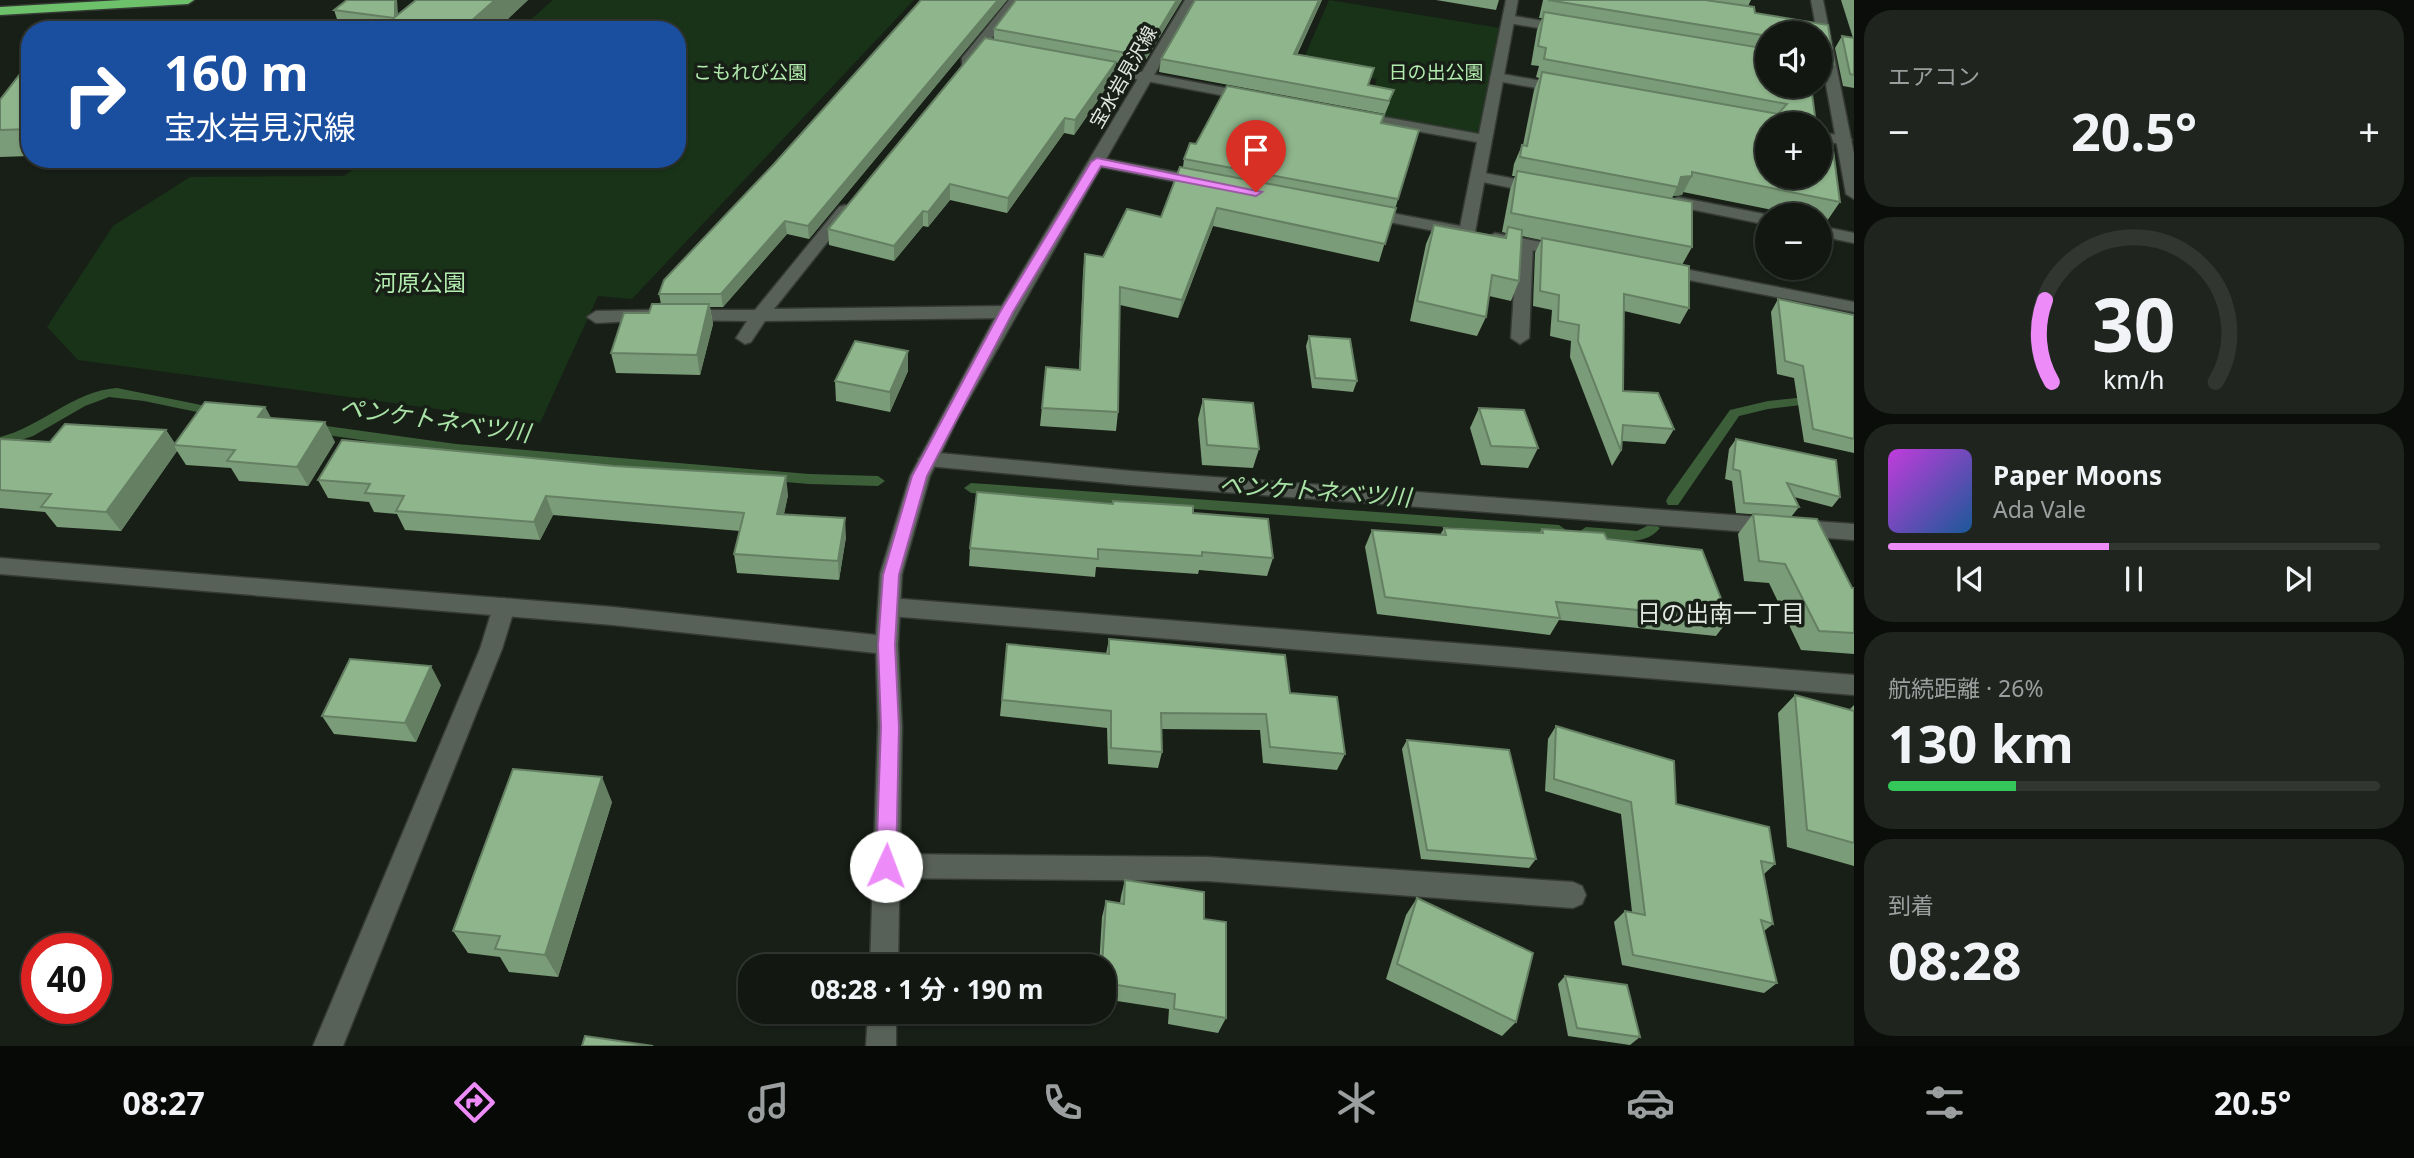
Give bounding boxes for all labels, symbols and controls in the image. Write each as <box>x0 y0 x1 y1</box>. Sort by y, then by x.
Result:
street label: 宝水岩見沢線 <box>1083 21 1163 133</box>
map controls <box>1755 21 1832 280</box>
button: sound <box>1755 21 1832 98</box>
text: 160 m <box>164 39 309 105</box>
icon: right <box>49 49 140 140</box>
park label: こもれび公園 <box>693 59 807 85</box>
park label: 日の出公園 <box>1388 59 1484 85</box>
text: エアコン <box>1888 60 1980 92</box>
text: 20.5° <box>2071 95 2197 166</box>
text: 宝水岩見沢線 <box>164 105 356 148</box>
text: − <box>1888 105 1910 157</box>
text: + <box>2358 105 2380 157</box>
button: + <box>1755 112 1832 189</box>
pin <box>1226 120 1286 192</box>
icon: arrive <box>1237 131 1275 169</box>
button: − <box>1755 203 1832 280</box>
park label: 河原公園 <box>374 266 466 298</box>
text: 30 <box>2092 274 2176 373</box>
text: km/h <box>2103 362 2165 396</box>
water label: ペンケトネベツ川 <box>338 389 535 449</box>
text: Paper Moons <box>1993 457 2162 493</box>
water label: ペンケトネベツ川 <box>1218 467 1415 513</box>
text: Ada Vale <box>1993 493 2086 525</box>
icon: previous <box>1951 560 1989 598</box>
icon: pause <box>2115 560 2153 598</box>
icon: next <box>2279 560 2317 598</box>
district label: 日の出南一丁目 <box>1637 596 1805 629</box>
text: 航続距離 · 26% <box>1888 672 2044 704</box>
text: 130 km <box>1888 707 2074 778</box>
position arrow <box>849 829 923 903</box>
text: 到着 <box>1888 889 1934 921</box>
text: 08:28 <box>1888 924 2022 995</box>
speed limit sign: 40 <box>21 933 112 1024</box>
text: 08:28 · 1 分 · 190 m <box>811 971 1043 1007</box>
icon: directions <box>450 1078 499 1127</box>
icon: music <box>744 1078 793 1127</box>
icon: phone <box>1038 1078 1087 1127</box>
icon: climate <box>1332 1078 1381 1127</box>
icon: car <box>1626 1078 1675 1127</box>
icon: filters <box>1920 1078 1969 1127</box>
text: 08:27 <box>123 1081 205 1124</box>
text: 20.5° <box>2214 1081 2291 1124</box>

